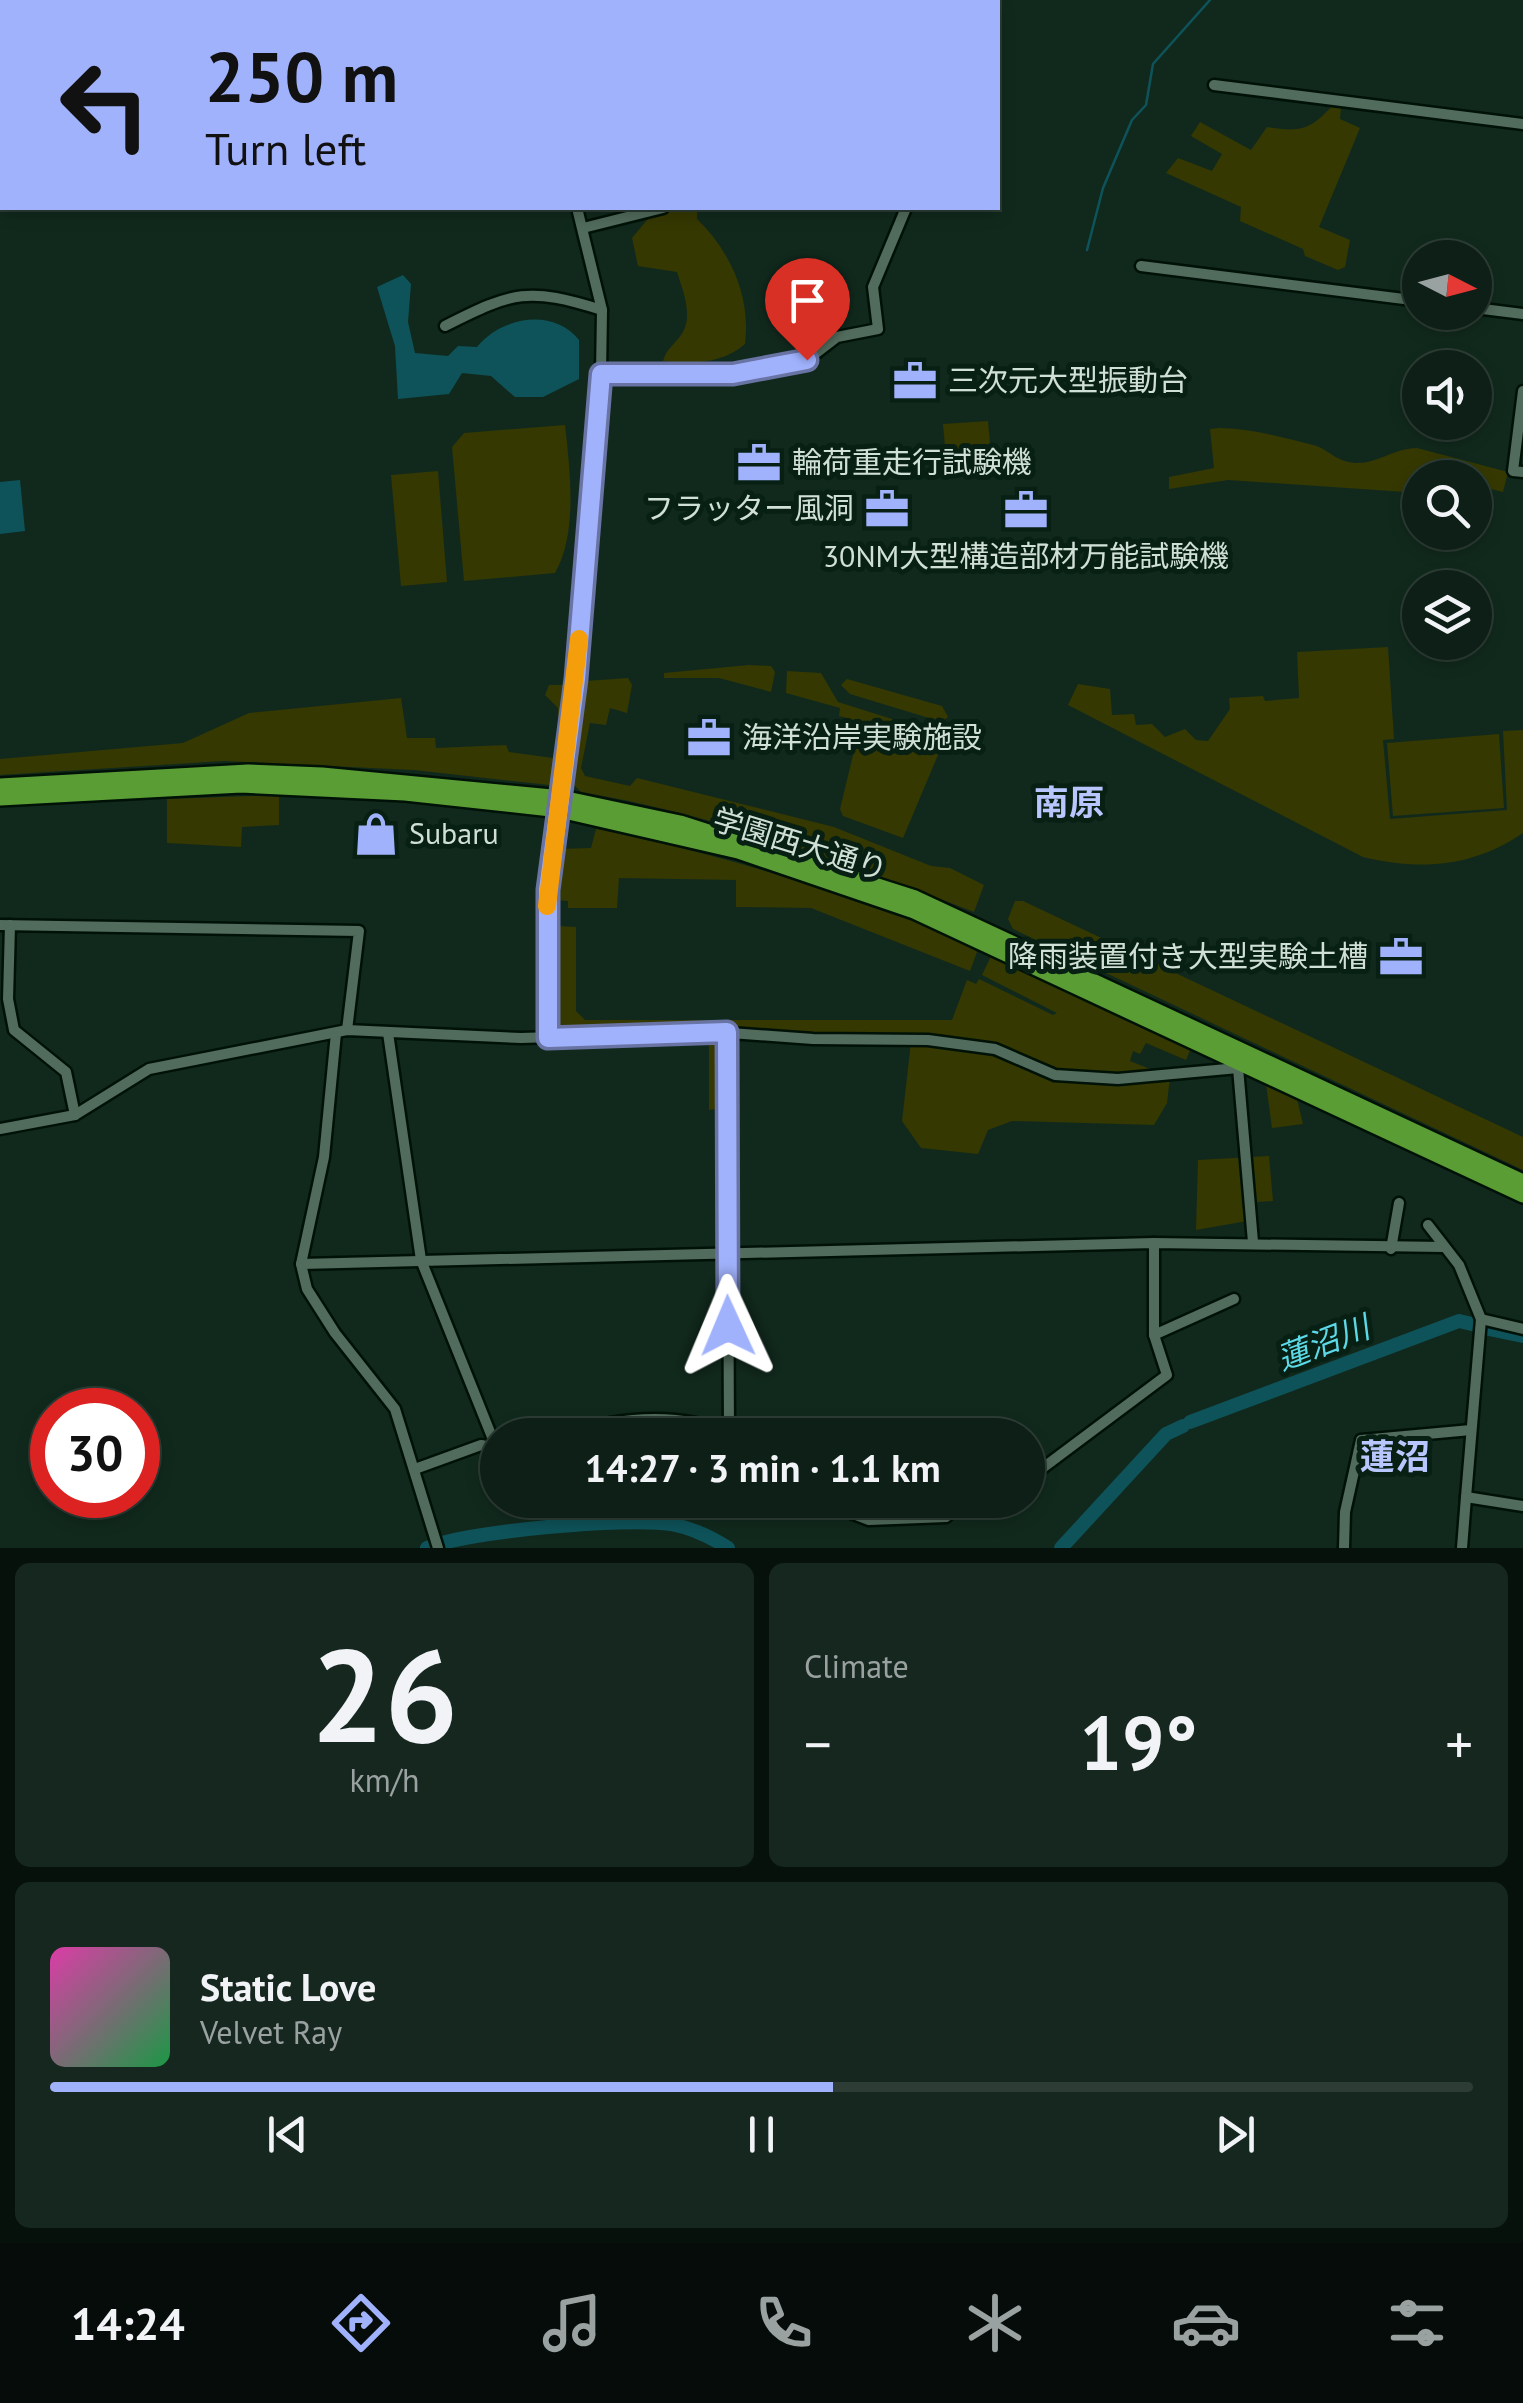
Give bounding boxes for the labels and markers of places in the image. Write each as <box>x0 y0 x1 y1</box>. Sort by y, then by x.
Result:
pin <box>765 258 850 361</box>
office icon: 三次元大型振動台 <box>891 357 939 405</box>
place label: 三次元大型振動台 <box>948 360 1188 399</box>
office icon: 輪荷重走行試験機 <box>735 439 783 487</box>
place label: 輪荷重走行試験機 <box>792 442 1032 481</box>
office icon: フラッター風洞 <box>863 485 911 533</box>
office icon: 30NM大型構造部材万能試験機 <box>1002 486 1050 534</box>
place label: フラッター風洞 <box>644 488 854 527</box>
place label: 30NM大型構造部材万能試験機 <box>823 536 1229 575</box>
office icon: 海洋沿岸実験施設 <box>685 714 733 762</box>
place label: 海洋沿岸実験施設 <box>742 717 982 756</box>
shop icon: Subaru <box>352 810 400 858</box>
place label: Subaru <box>409 813 499 852</box>
office icon: 降雨装置付き大型実験土槽 <box>1377 933 1425 981</box>
place label: 降雨装置付き大型実験土槽 <box>1008 936 1368 975</box>

